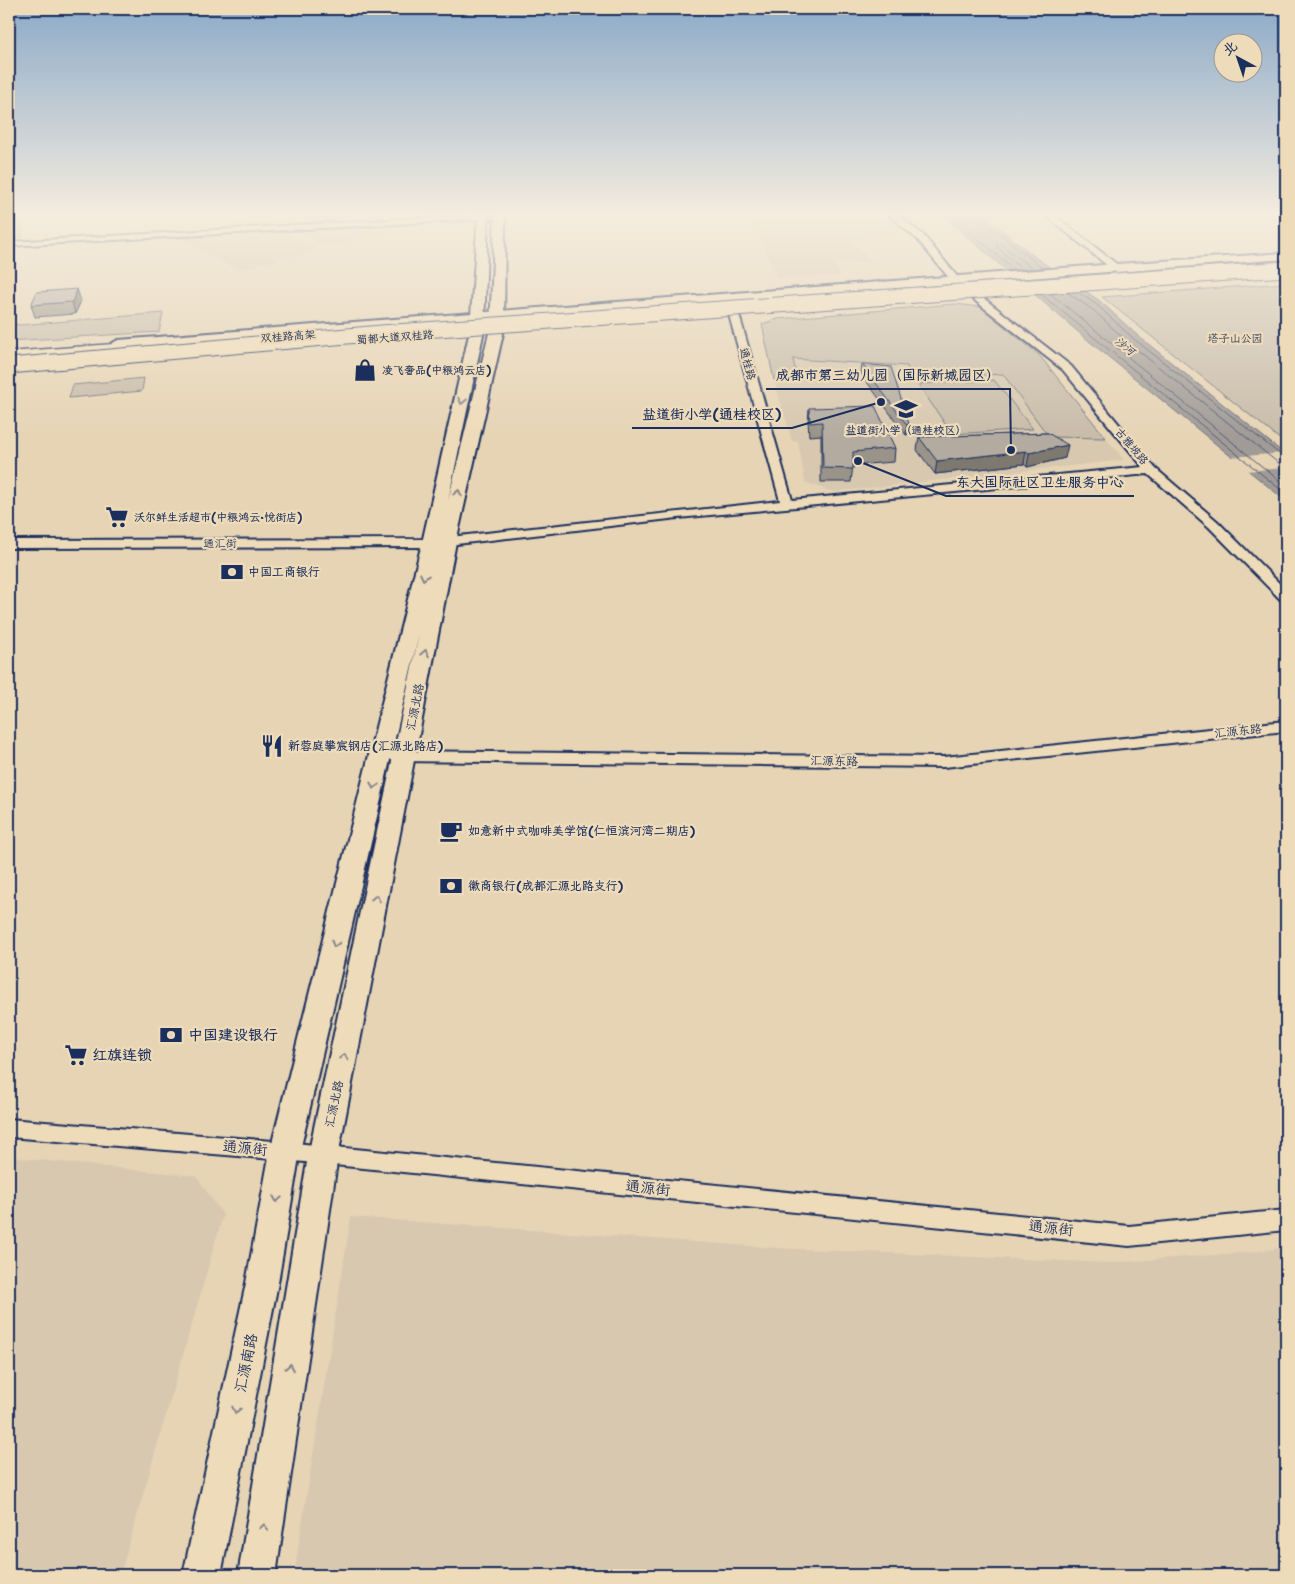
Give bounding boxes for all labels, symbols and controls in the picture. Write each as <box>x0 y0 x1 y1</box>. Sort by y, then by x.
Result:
north arrow <box>1212 32 1262 82</box>
text: 北 <box>1218 37 1241 59</box>
street label: 双桂路高架 <box>260 327 316 346</box>
street label: 蜀都大道双桂路 <box>356 327 434 348</box>
park label: 塔子山公园 <box>1208 331 1263 346</box>
water label: 沙河 <box>1111 334 1140 360</box>
street label: 通桂路 <box>736 346 759 382</box>
shop icon: 凌飞奢品(中粮鸿云店) <box>352 357 378 383</box>
callout: 成都市第三幼儿园（国际新城园区） <box>766 360 1010 389</box>
place label: 凌飞奢品(中粮鸿云店) <box>382 363 492 378</box>
text: 成都市第三幼儿园（国际新城园区） <box>776 366 1000 384</box>
one-way arrow <box>457 396 468 405</box>
school or university icon: 盐道街小学（通桂校区） <box>893 396 919 422</box>
callout: 盐道街小学(通桂校区) <box>632 399 792 428</box>
text: 盐道街小学(通桂校区) <box>642 405 782 423</box>
place label: 盐道街小学（通桂校区） <box>846 423 967 438</box>
street label: 古雅坡路 <box>1112 425 1152 468</box>
callout: 东大国际社区卫生服务中心 <box>946 467 1134 496</box>
text: 东大国际社区卫生服务中心 <box>956 473 1124 491</box>
one-way arrow <box>452 489 463 498</box>
supermarket icon: 沃尔鲜生活超市(中粮鸿云·悦街店) <box>104 504 130 530</box>
place label: 沃尔鲜生活超市(中粮鸿云·悦街店) <box>134 510 302 525</box>
street label: 通汇街 <box>204 536 237 551</box>
bank icon: 中国工商银行 <box>219 559 245 585</box>
place label: 中国工商银行 <box>248 564 320 580</box>
one-way arrow <box>419 572 430 581</box>
one-way arrow <box>420 648 430 657</box>
street label: 汇源北路 <box>403 682 427 732</box>
street label: 汇源东路 <box>1213 721 1263 741</box>
restaurant icon: 新蓉庭攀宸钢店(汇源北路店) <box>259 733 285 759</box>
place label: 新蓉庭攀宸钢店(汇源北路店) <box>288 738 444 754</box>
street label: 汇源东路 <box>810 753 858 769</box>
one-way arrow <box>369 781 380 790</box>
cafe icon: 如意新中式咖啡美学馆(仁恒滨河湾二期店) <box>438 818 464 844</box>
place label: 如意新中式咖啡美学馆(仁恒滨河湾二期店) <box>468 823 696 839</box>
bank icon: 徽商银行(成都汇源北路支行) <box>438 873 464 899</box>
place label: 徽商银行(成都汇源北路支行) <box>468 878 624 894</box>
one-way arrow <box>370 893 381 902</box>
one-way arrow <box>330 939 341 948</box>
bank icon: 中国建设银行 <box>158 1022 184 1048</box>
place label: 中国建设银行 <box>188 1025 278 1045</box>
supermarket icon: 红旗连锁 <box>63 1042 89 1068</box>
place label: 红旗连锁 <box>92 1045 152 1065</box>
one-way arrow <box>338 1052 348 1061</box>
street label: 汇源北路 <box>321 1079 347 1129</box>
street label: 通源街 <box>222 1136 268 1160</box>
street label: 通源街 <box>625 1176 671 1200</box>
one-way arrow <box>272 1195 282 1203</box>
street label: 通源街 <box>1028 1216 1074 1240</box>
street label: 汇源南路 <box>230 1332 262 1394</box>
one-way arrow <box>284 1362 295 1370</box>
one-way arrow <box>231 1406 242 1414</box>
one-way arrow <box>259 1523 269 1531</box>

